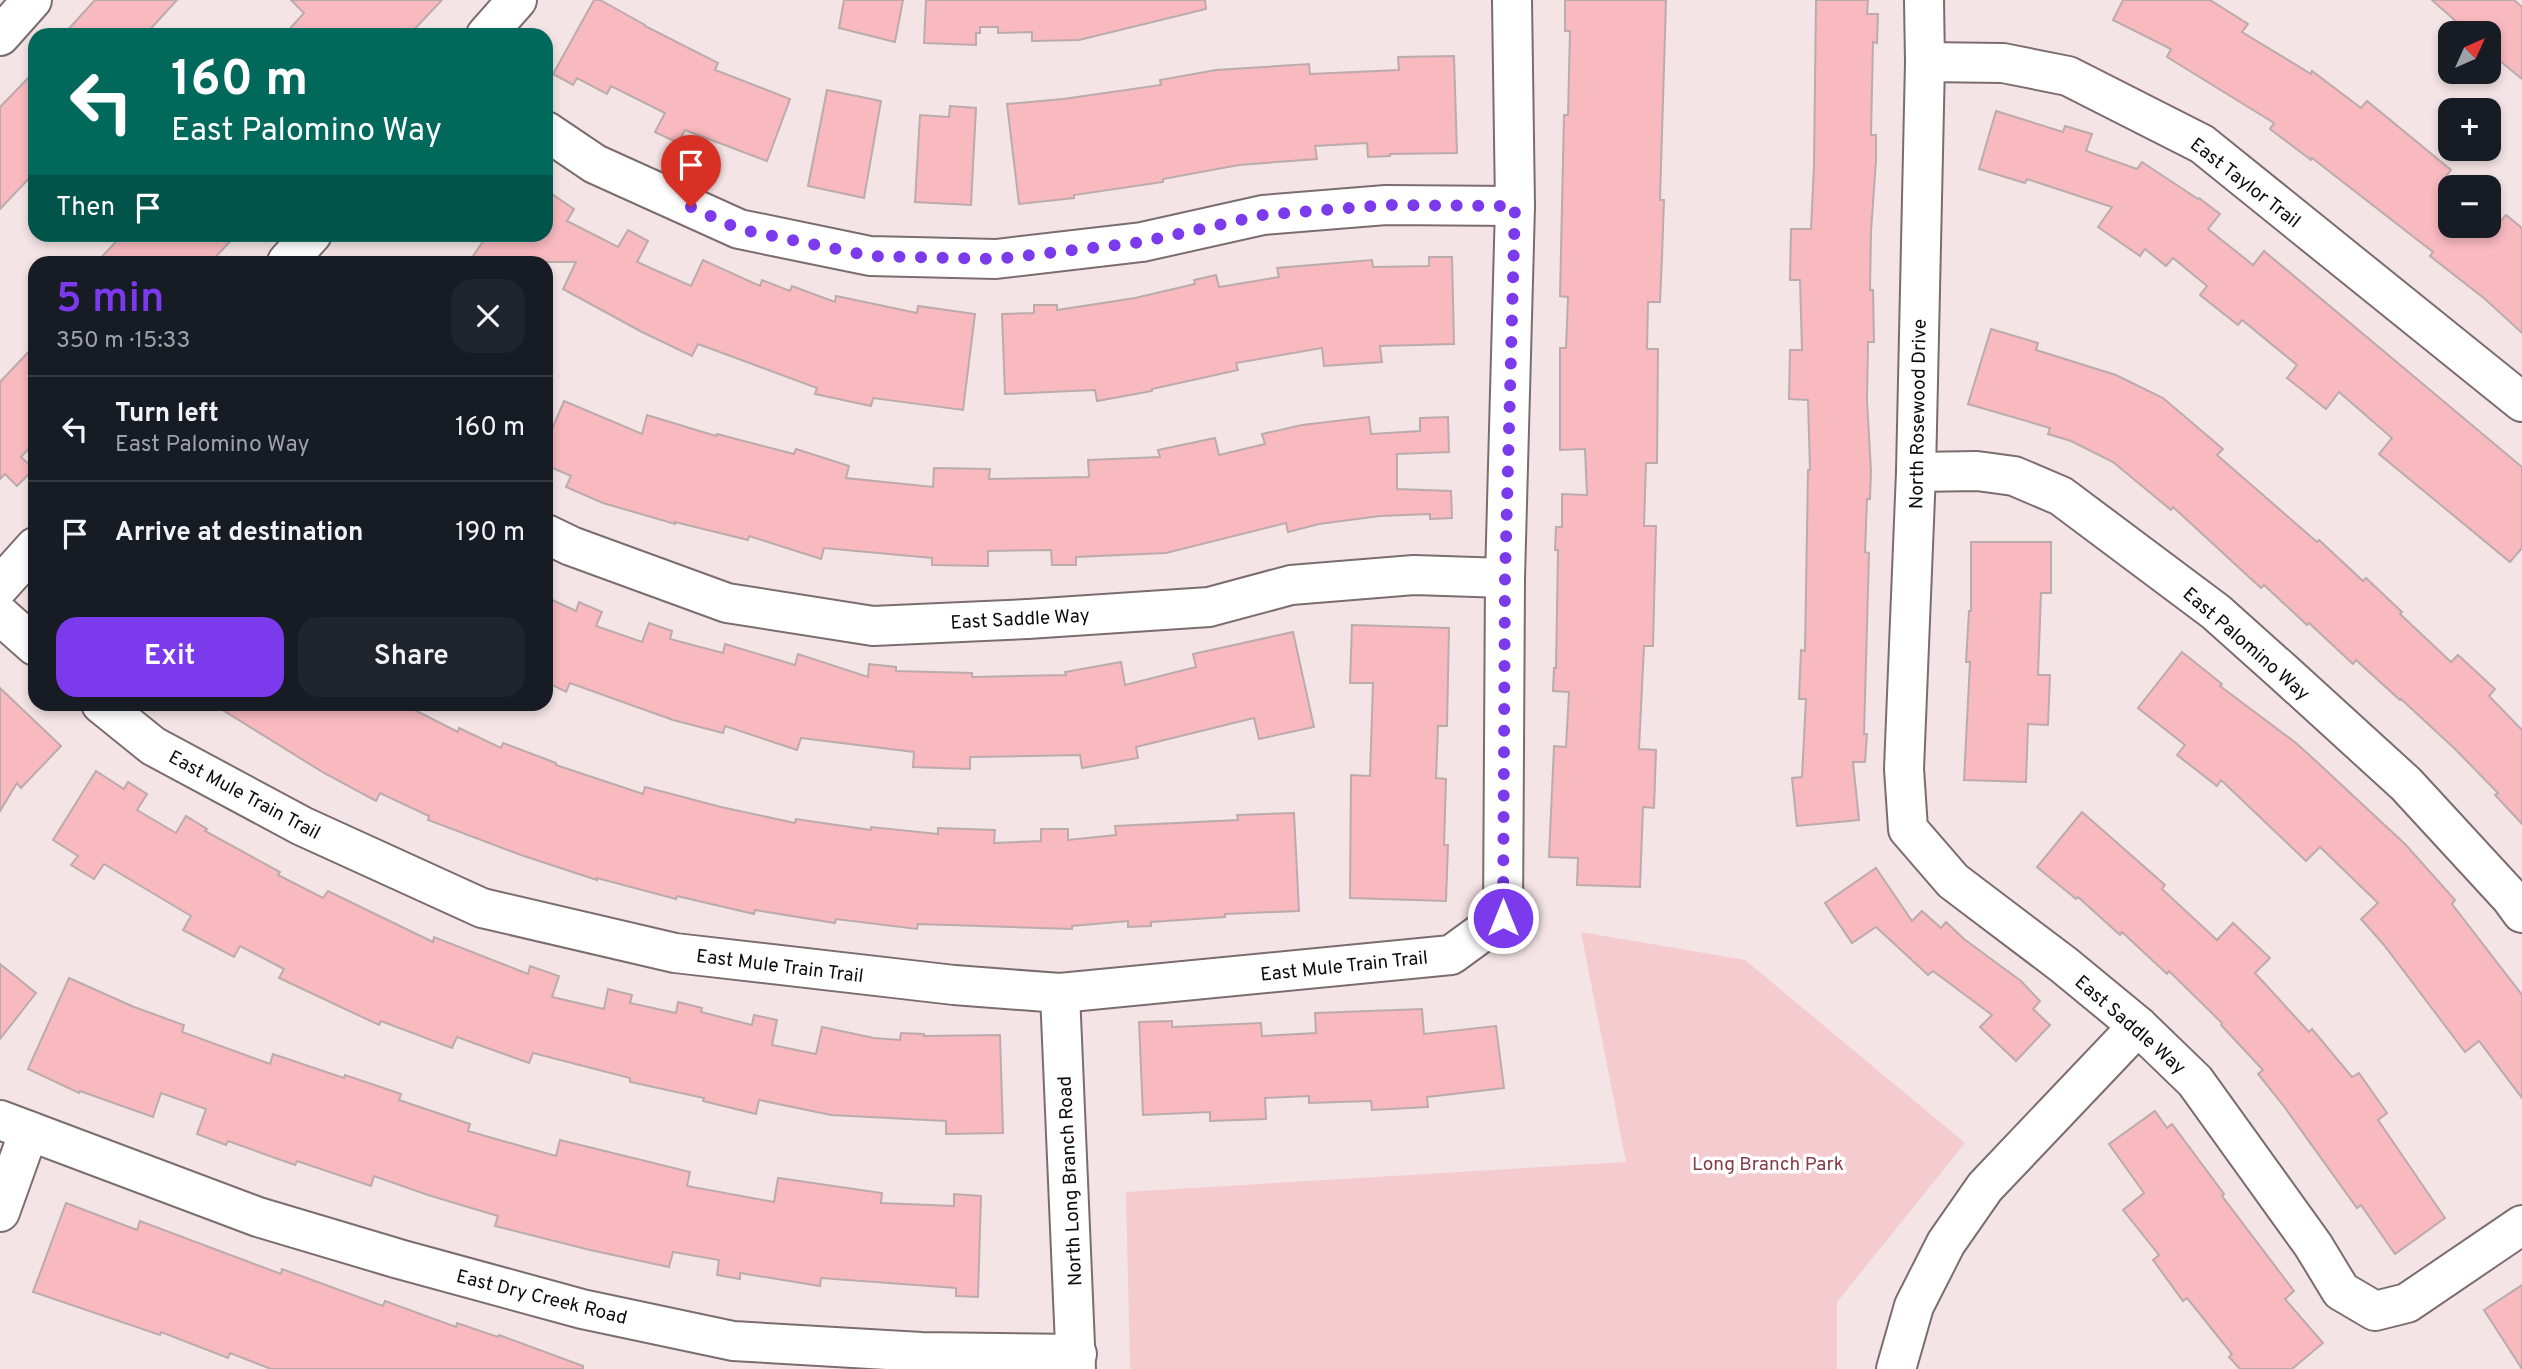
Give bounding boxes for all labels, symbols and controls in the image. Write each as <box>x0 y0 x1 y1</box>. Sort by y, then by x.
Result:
north arrow <box>2438 21 2501 84</box>
map controls <box>2438 21 2501 238</box>
text: 160 m <box>171 51 308 113</box>
icon: left <box>56 56 147 147</box>
button: + <box>2438 98 2501 161</box>
text: East Palomino Way <box>171 112 442 152</box>
street label: East Taylor Trail <box>2185 133 2305 234</box>
pin <box>661 135 721 207</box>
icon: arrive <box>672 146 710 184</box>
button: − <box>2438 175 2501 238</box>
icon: arrive <box>129 189 167 227</box>
text: Then <box>56 192 115 225</box>
text: 5 min <box>56 274 164 327</box>
button: close <box>451 279 525 353</box>
street label: North Rosewood Drive <box>1905 319 1933 509</box>
text: 350 m · 15:33 <box>56 327 190 356</box>
text: Turn left <box>115 398 219 431</box>
icon: left <box>56 410 94 448</box>
text: 160 m <box>455 412 525 445</box>
text: East Palomino Way <box>115 431 310 460</box>
icon: arrive <box>56 515 94 553</box>
text: Arrive at destination <box>115 517 363 550</box>
text: 190 m <box>455 517 525 550</box>
street label: East Palomino Way <box>2177 583 2314 706</box>
street label: East Saddle Way <box>950 604 1090 636</box>
button: Exit <box>56 617 284 697</box>
button: Share <box>298 617 525 697</box>
street label: East Mule Train Trail <box>164 746 324 846</box>
position arrow <box>1466 881 1540 955</box>
street label: East Mule Train Trail <box>695 945 865 989</box>
street label: East Mule Train Trail <box>1259 946 1429 988</box>
street label: East Saddle Way <box>2069 971 2190 1080</box>
street label: North Long Branch Road <box>1054 1075 1088 1287</box>
park label: Long Branch Park <box>1692 1153 1844 1177</box>
street label: East Dry Creek Road <box>454 1265 629 1331</box>

